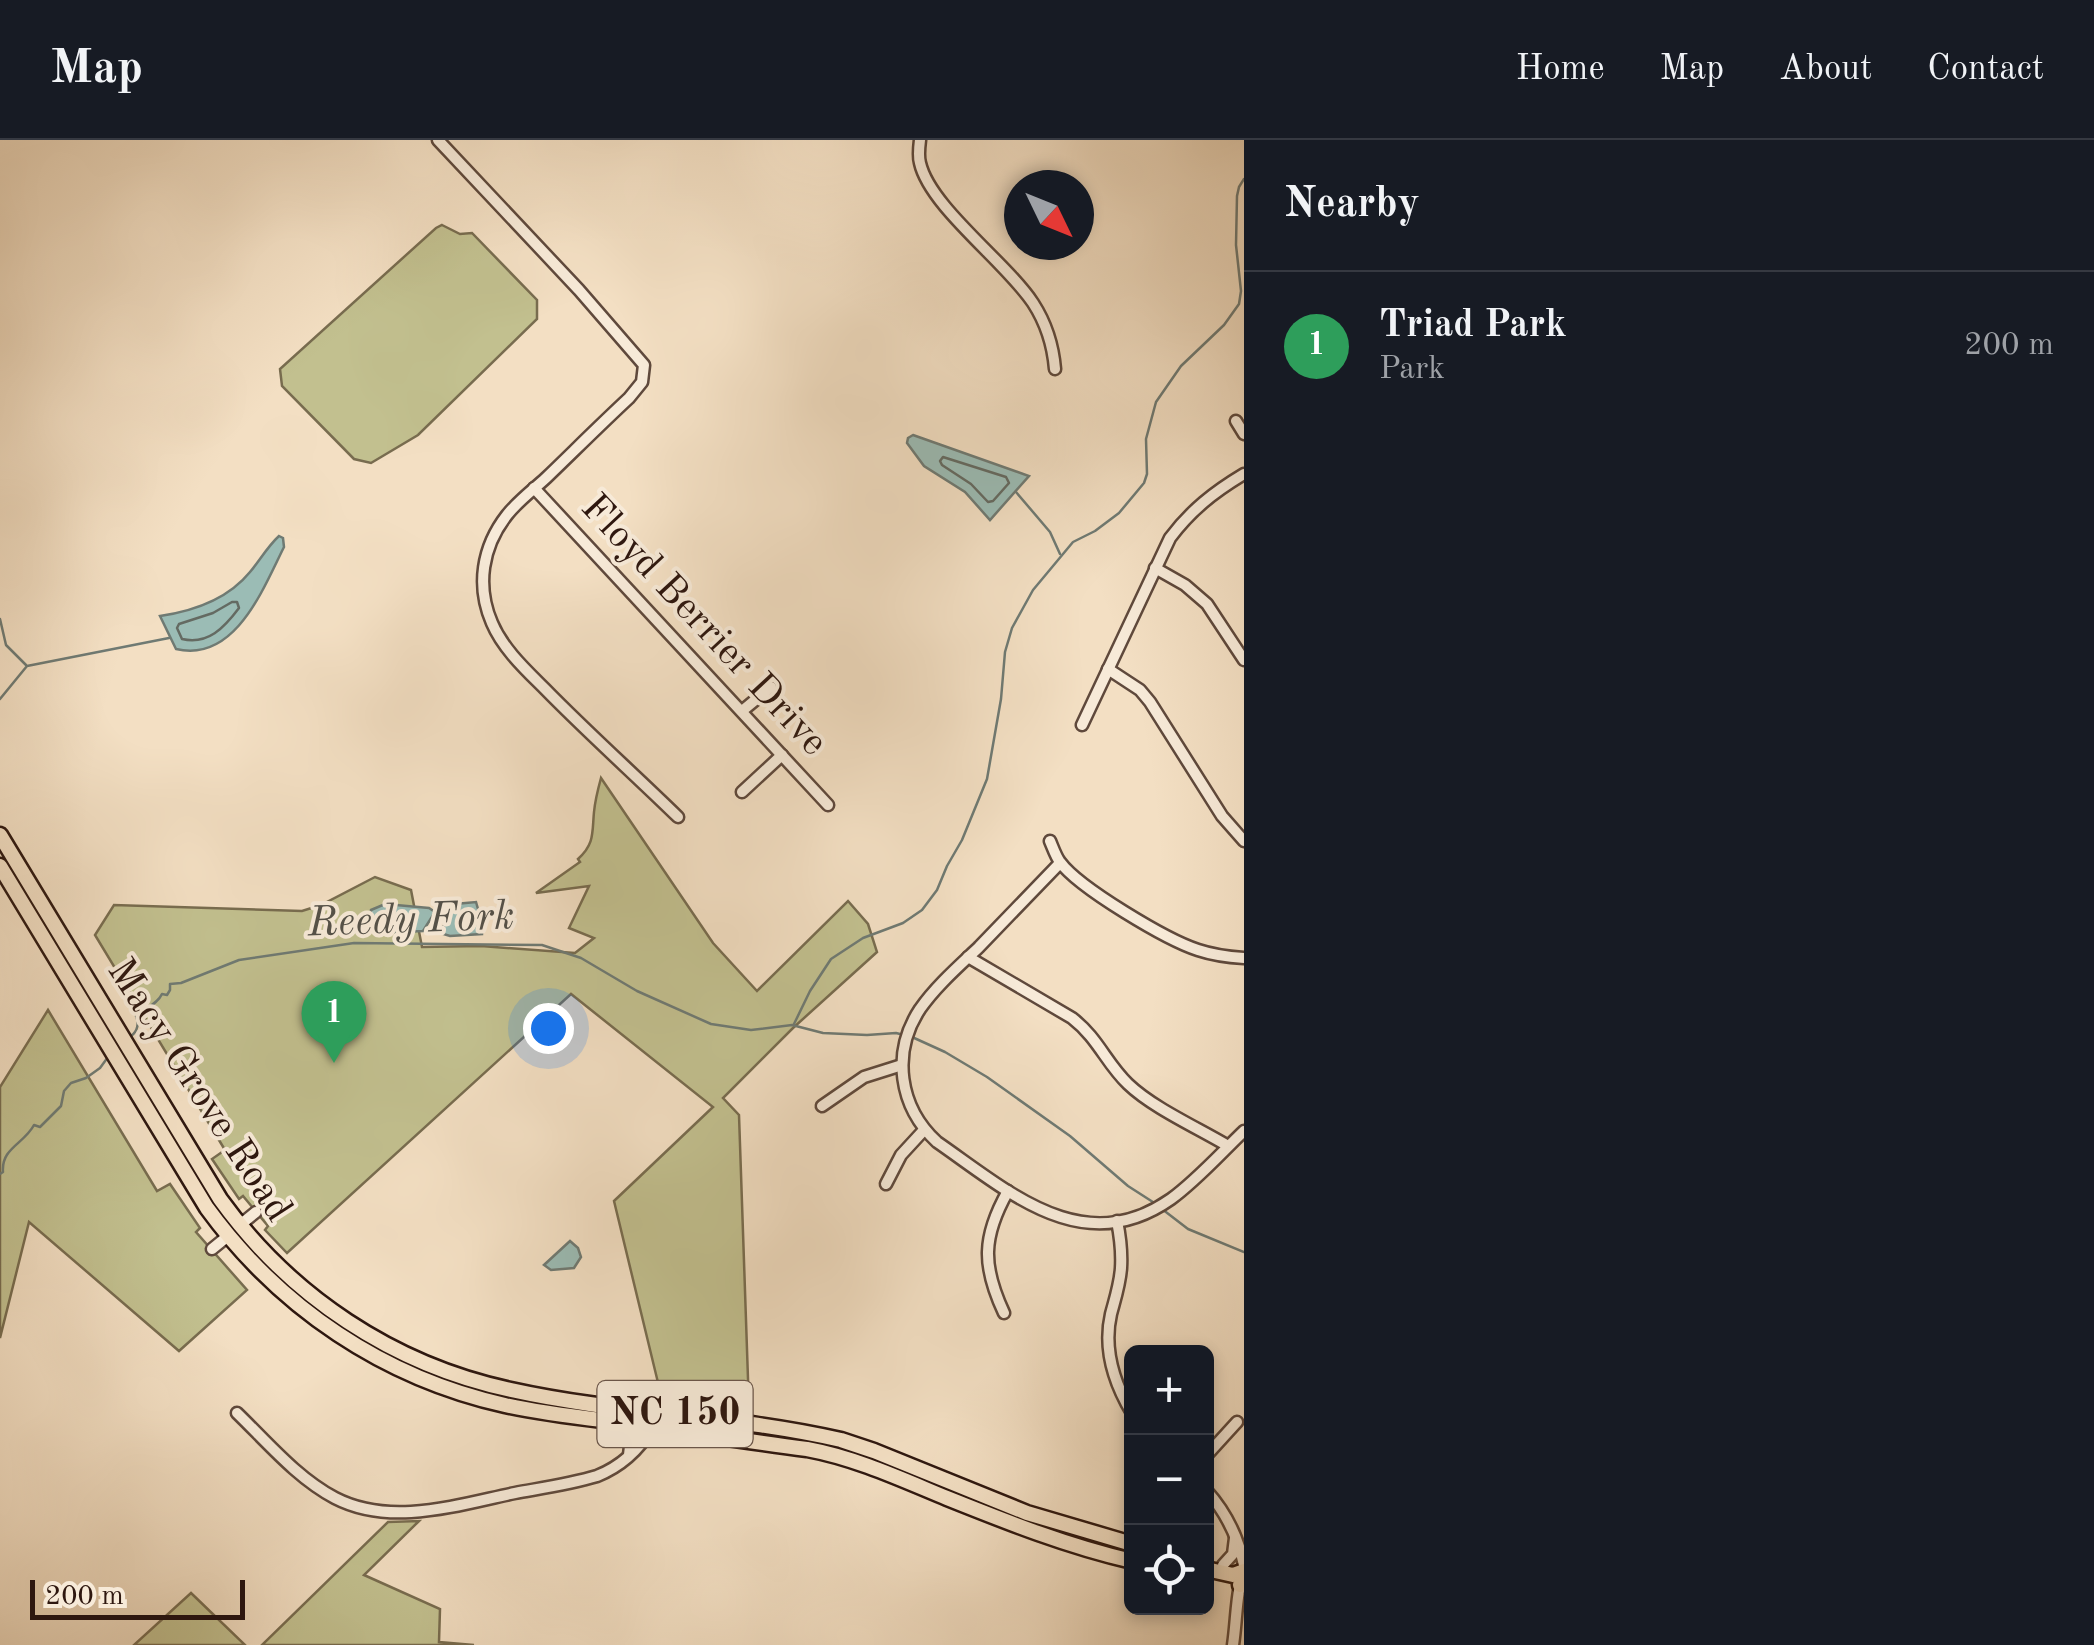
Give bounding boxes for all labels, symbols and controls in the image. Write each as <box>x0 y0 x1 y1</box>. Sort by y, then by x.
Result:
text: Map <box>50 45 143 93</box>
text: Home <box>1516 52 1605 87</box>
text: Map <box>1660 52 1724 87</box>
text: About <box>1779 52 1872 87</box>
text: Contact <box>1927 52 2044 87</box>
north arrow <box>1004 170 1094 260</box>
text: Nearby <box>1284 184 1420 226</box>
text: Triad Park <box>1379 307 1566 345</box>
text: 1 <box>1307 330 1326 362</box>
text: 200 m <box>1964 330 2054 362</box>
text: Park <box>1379 354 1445 386</box>
street label: Floyd Berrier Drive <box>572 488 834 764</box>
water label: Reedy Fork <box>306 896 515 946</box>
street label: Macy Grove Road <box>98 952 298 1230</box>
pin: 1 <box>302 980 366 1063</box>
your location <box>523 1003 574 1054</box>
map controls <box>1124 1345 1214 1615</box>
button: + <box>1124 1345 1214 1435</box>
road number: NC 150 <box>598 1381 752 1447</box>
button: − <box>1124 1435 1214 1525</box>
button: locate <box>1124 1525 1214 1615</box>
scale bar <box>30 1575 245 1620</box>
text: 200 m <box>45 1583 124 1611</box>

